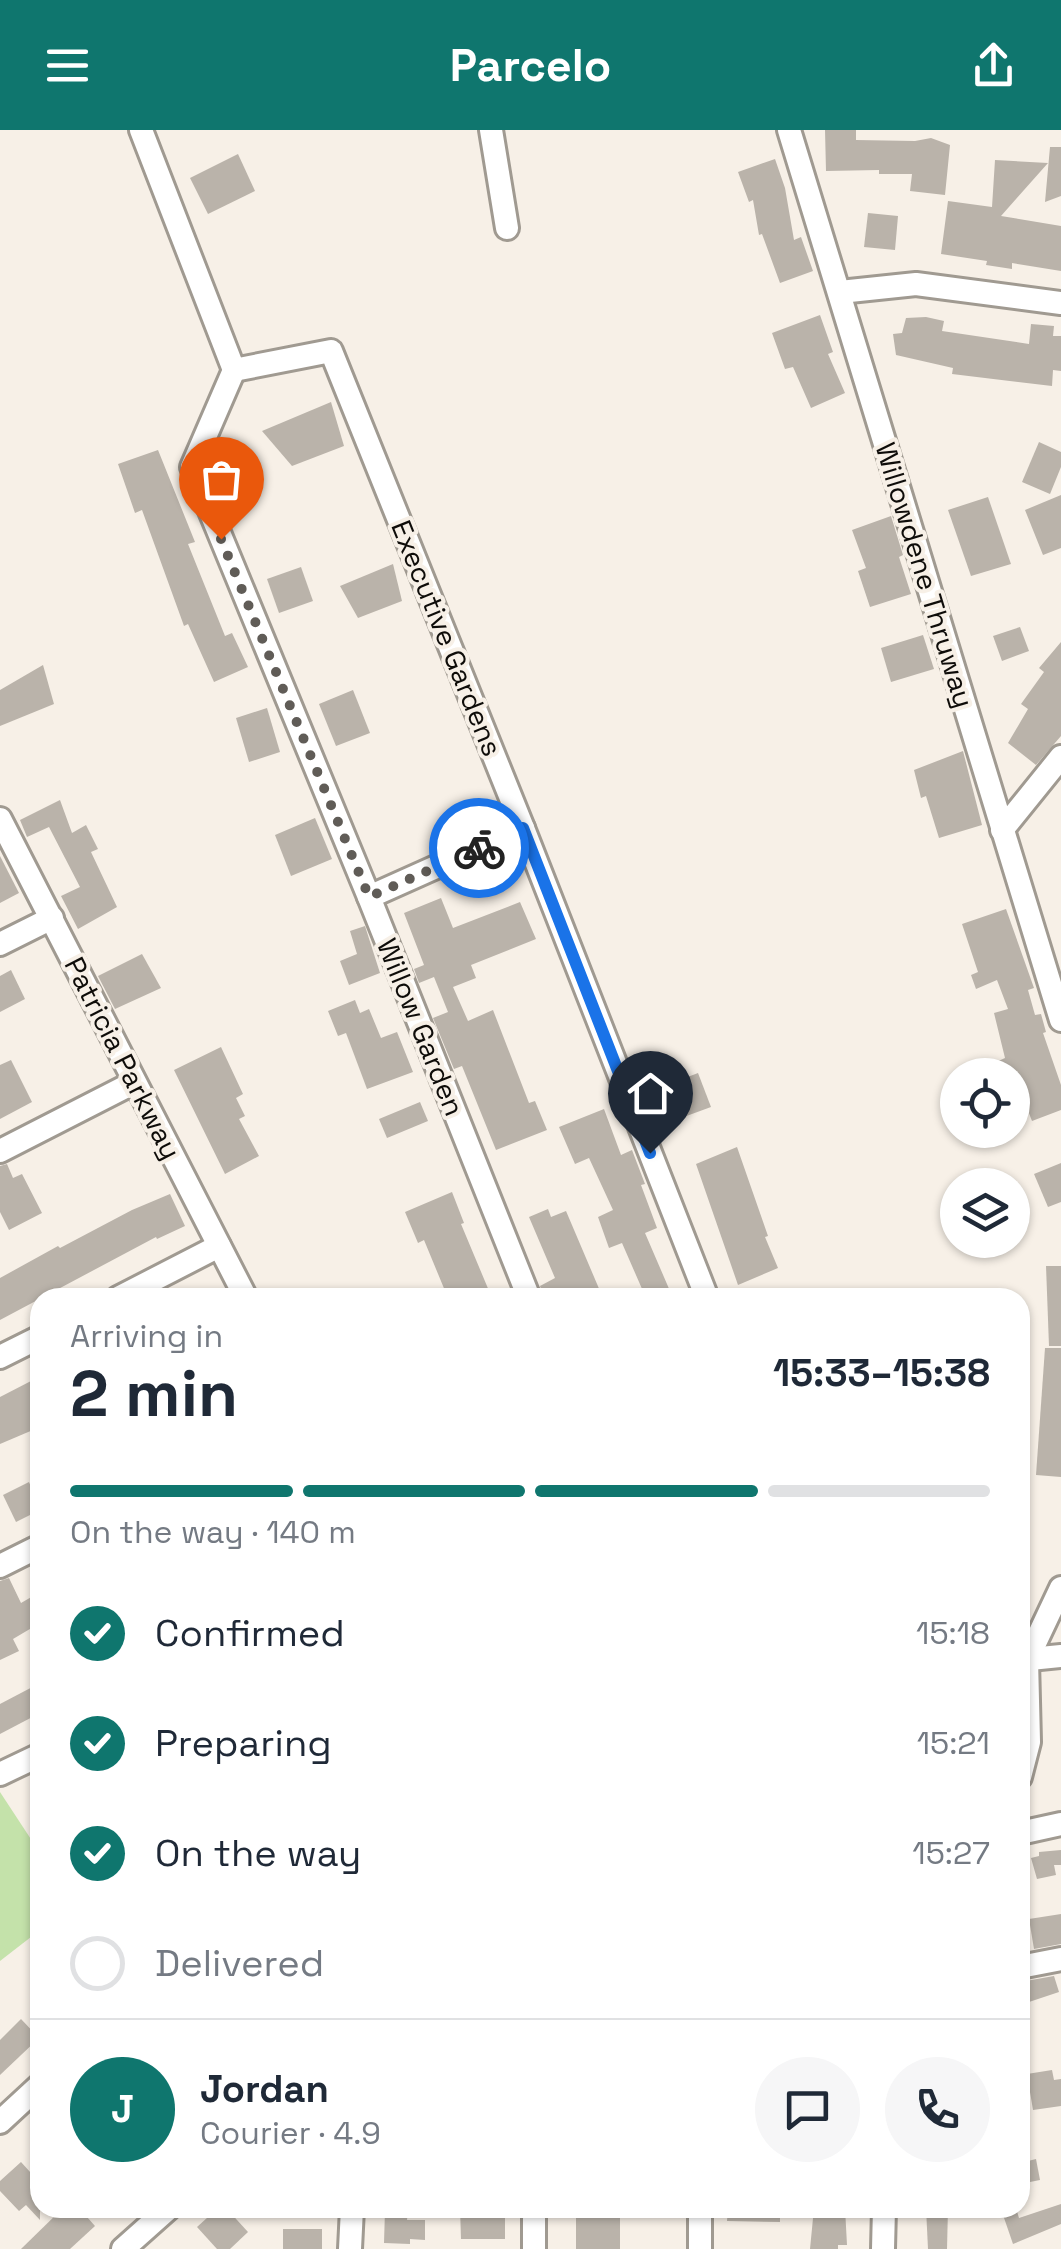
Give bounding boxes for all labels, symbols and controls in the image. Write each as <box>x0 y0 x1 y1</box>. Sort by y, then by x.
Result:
text: Parcelo <box>450 37 611 94</box>
icon: menu <box>40 38 95 93</box>
icon: share <box>966 38 1021 93</box>
pin <box>179 437 264 540</box>
street label: Willowdene Thruway <box>868 438 982 712</box>
icon: bag <box>194 452 249 507</box>
street label: Executive Gardens <box>383 515 511 761</box>
courier <box>429 798 529 898</box>
icon: bike <box>452 821 507 876</box>
street label: Willow Garden <box>369 933 473 1121</box>
street label: Patricia Parkway <box>57 951 189 1165</box>
pin <box>608 1051 693 1154</box>
map controls <box>940 1058 1030 1258</box>
button: locate <box>940 1058 1030 1148</box>
icon: home <box>623 1066 678 1121</box>
button: layers <box>940 1168 1030 1258</box>
text: Arriving in <box>70 1316 223 1356</box>
text: 15:33–15:38 <box>773 1349 990 1397</box>
text: 2 min <box>70 1352 238 1435</box>
text: On the way · 140 m <box>70 1512 356 1552</box>
icon: check <box>70 1606 125 1661</box>
text: Confirmed <box>155 1609 345 1657</box>
text: 15:18 <box>916 1613 990 1653</box>
icon: check <box>70 1716 125 1771</box>
text: Preparing <box>155 1719 332 1767</box>
text: 15:21 <box>917 1723 990 1763</box>
icon: check <box>70 1826 125 1881</box>
text: On the way <box>155 1829 361 1877</box>
text: 15:27 <box>912 1833 990 1873</box>
text: Delivered <box>155 1939 324 1987</box>
button: chat <box>755 2057 860 2162</box>
button: phone <box>885 2057 990 2162</box>
text: Jordan <box>200 2065 329 2113</box>
text: J <box>111 2085 134 2133</box>
text: Courier · 4.9 <box>200 2113 381 2153</box>

